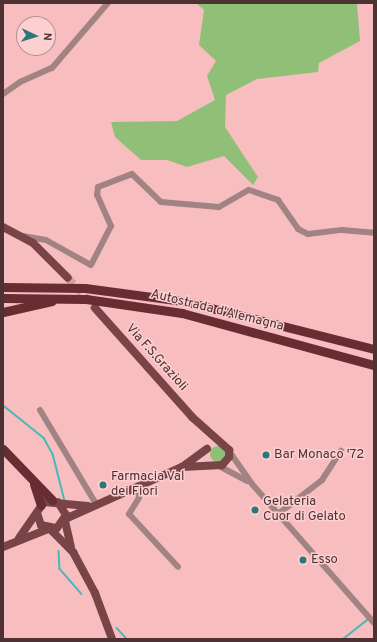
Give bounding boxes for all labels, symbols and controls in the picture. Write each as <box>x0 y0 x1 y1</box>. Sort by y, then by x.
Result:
north arrow <box>16 16 56 56</box>
text: N <box>40 32 54 41</box>
street label: Autostrada d'Alemagna <box>149 287 285 335</box>
street label: Via F.S.Grazioli <box>122 321 190 395</box>
place label: Bar Monaco '72 <box>274 447 364 463</box>
marker: Bar Monaco '72 <box>261 450 271 460</box>
place label: Farmacia Val dei Fiori <box>111 470 185 501</box>
marker: Farmacia Val dei Fiori <box>98 480 108 490</box>
place label: Gelateria Cuor di Gelato <box>263 495 346 526</box>
marker: Gelateria Cuor di Gelato <box>250 505 260 515</box>
place label: Esso <box>311 552 338 568</box>
marker: Esso <box>298 555 308 565</box>

